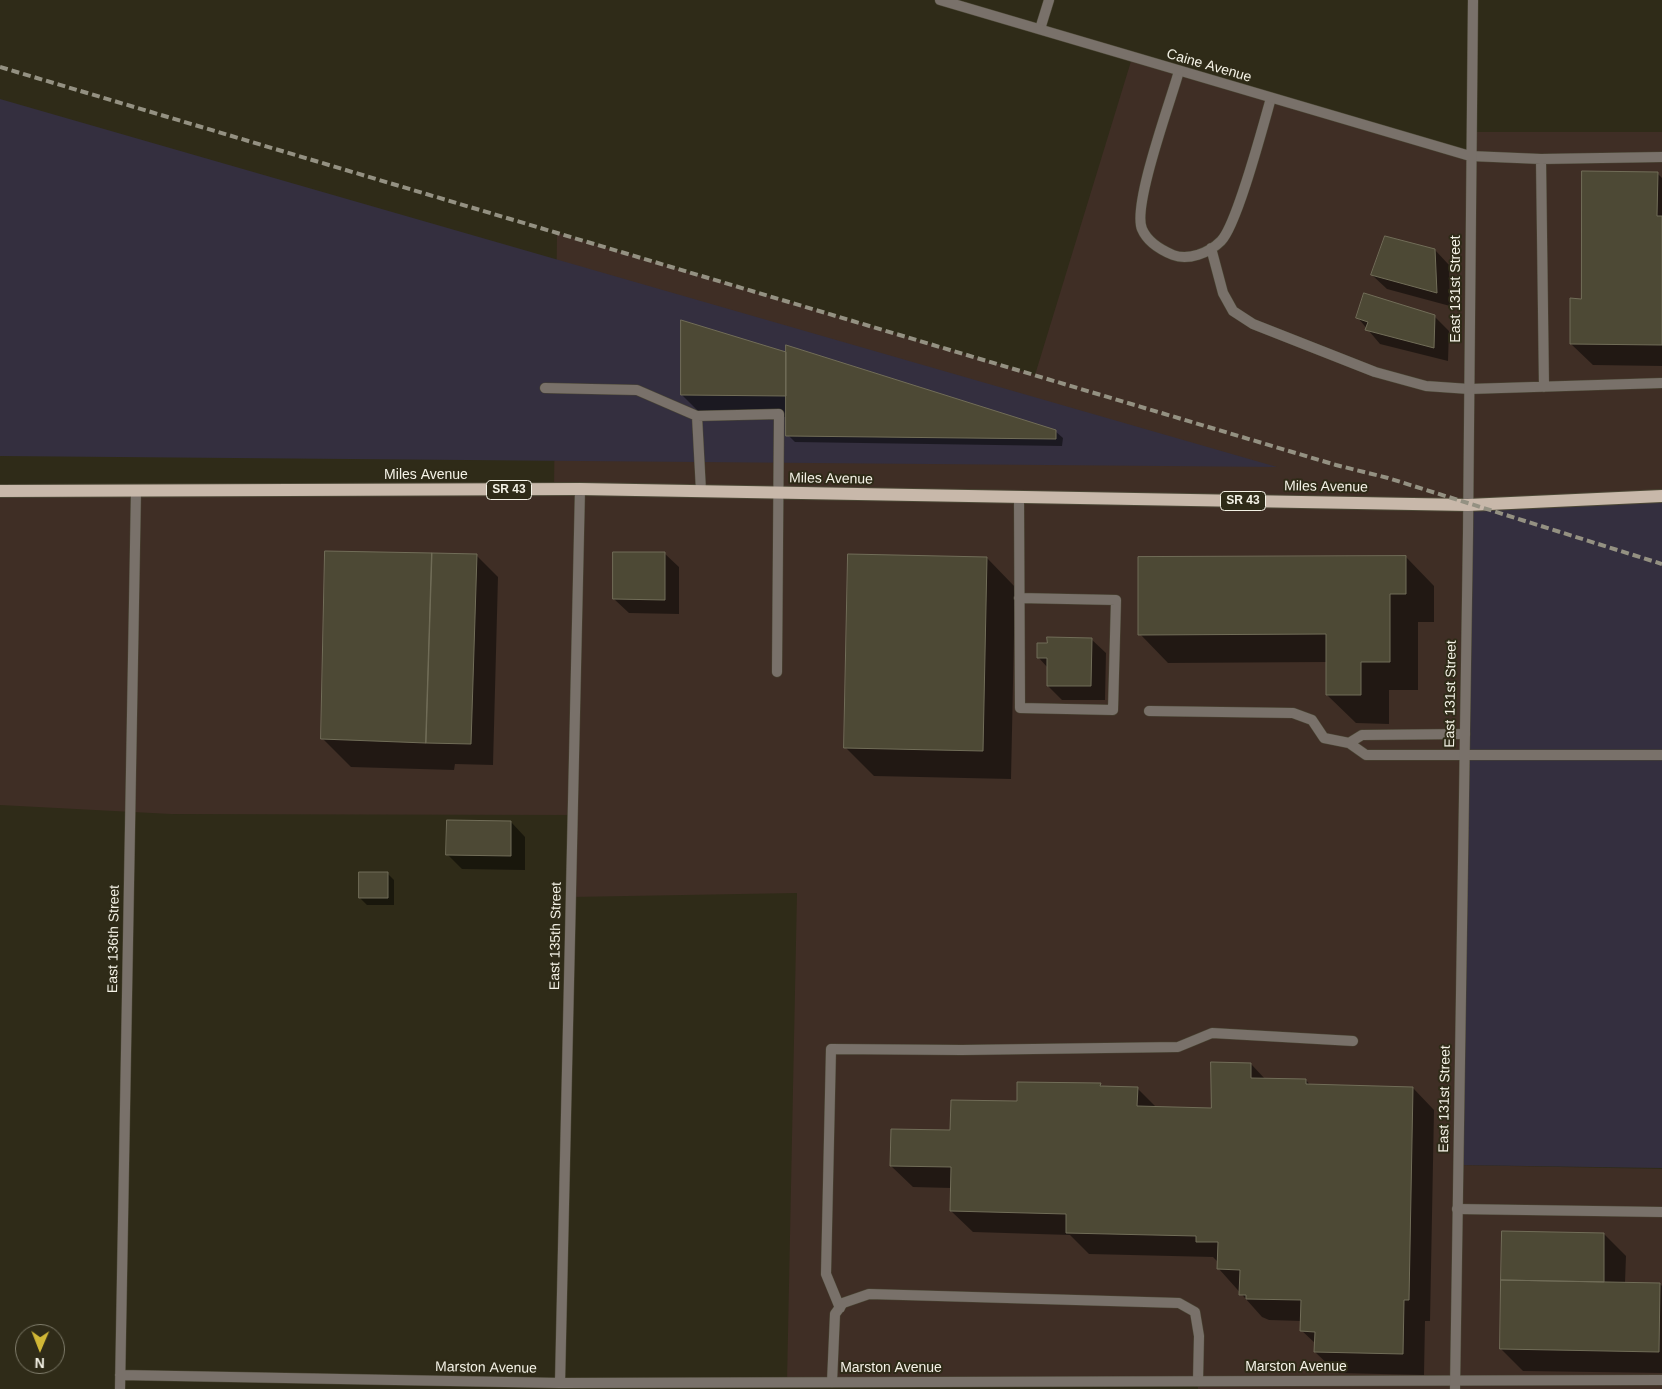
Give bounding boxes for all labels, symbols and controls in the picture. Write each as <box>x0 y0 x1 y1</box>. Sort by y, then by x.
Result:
street label: Caine Avenue <box>1165 46 1253 86</box>
street label: East 131st Street <box>1448 235 1464 343</box>
street label: Miles Avenue <box>384 467 468 483</box>
street label: Miles Avenue <box>789 470 873 488</box>
street label: Miles Avenue <box>1284 478 1368 496</box>
road number: SR 43 <box>486 480 532 500</box>
road number: SR 43 <box>1220 492 1266 511</box>
street label: East 131st Street <box>1442 640 1460 748</box>
street label: East 135th Street <box>547 882 565 990</box>
street label: East 136th Street <box>105 885 123 993</box>
street label: East 131st Street <box>1436 1045 1454 1153</box>
north arrow <box>15 1324 65 1374</box>
text: N <box>35 1355 45 1371</box>
street label: Marston Avenue <box>435 1359 537 1377</box>
street label: Marston Avenue <box>1245 1359 1347 1375</box>
street label: Marston Avenue <box>840 1360 942 1376</box>

